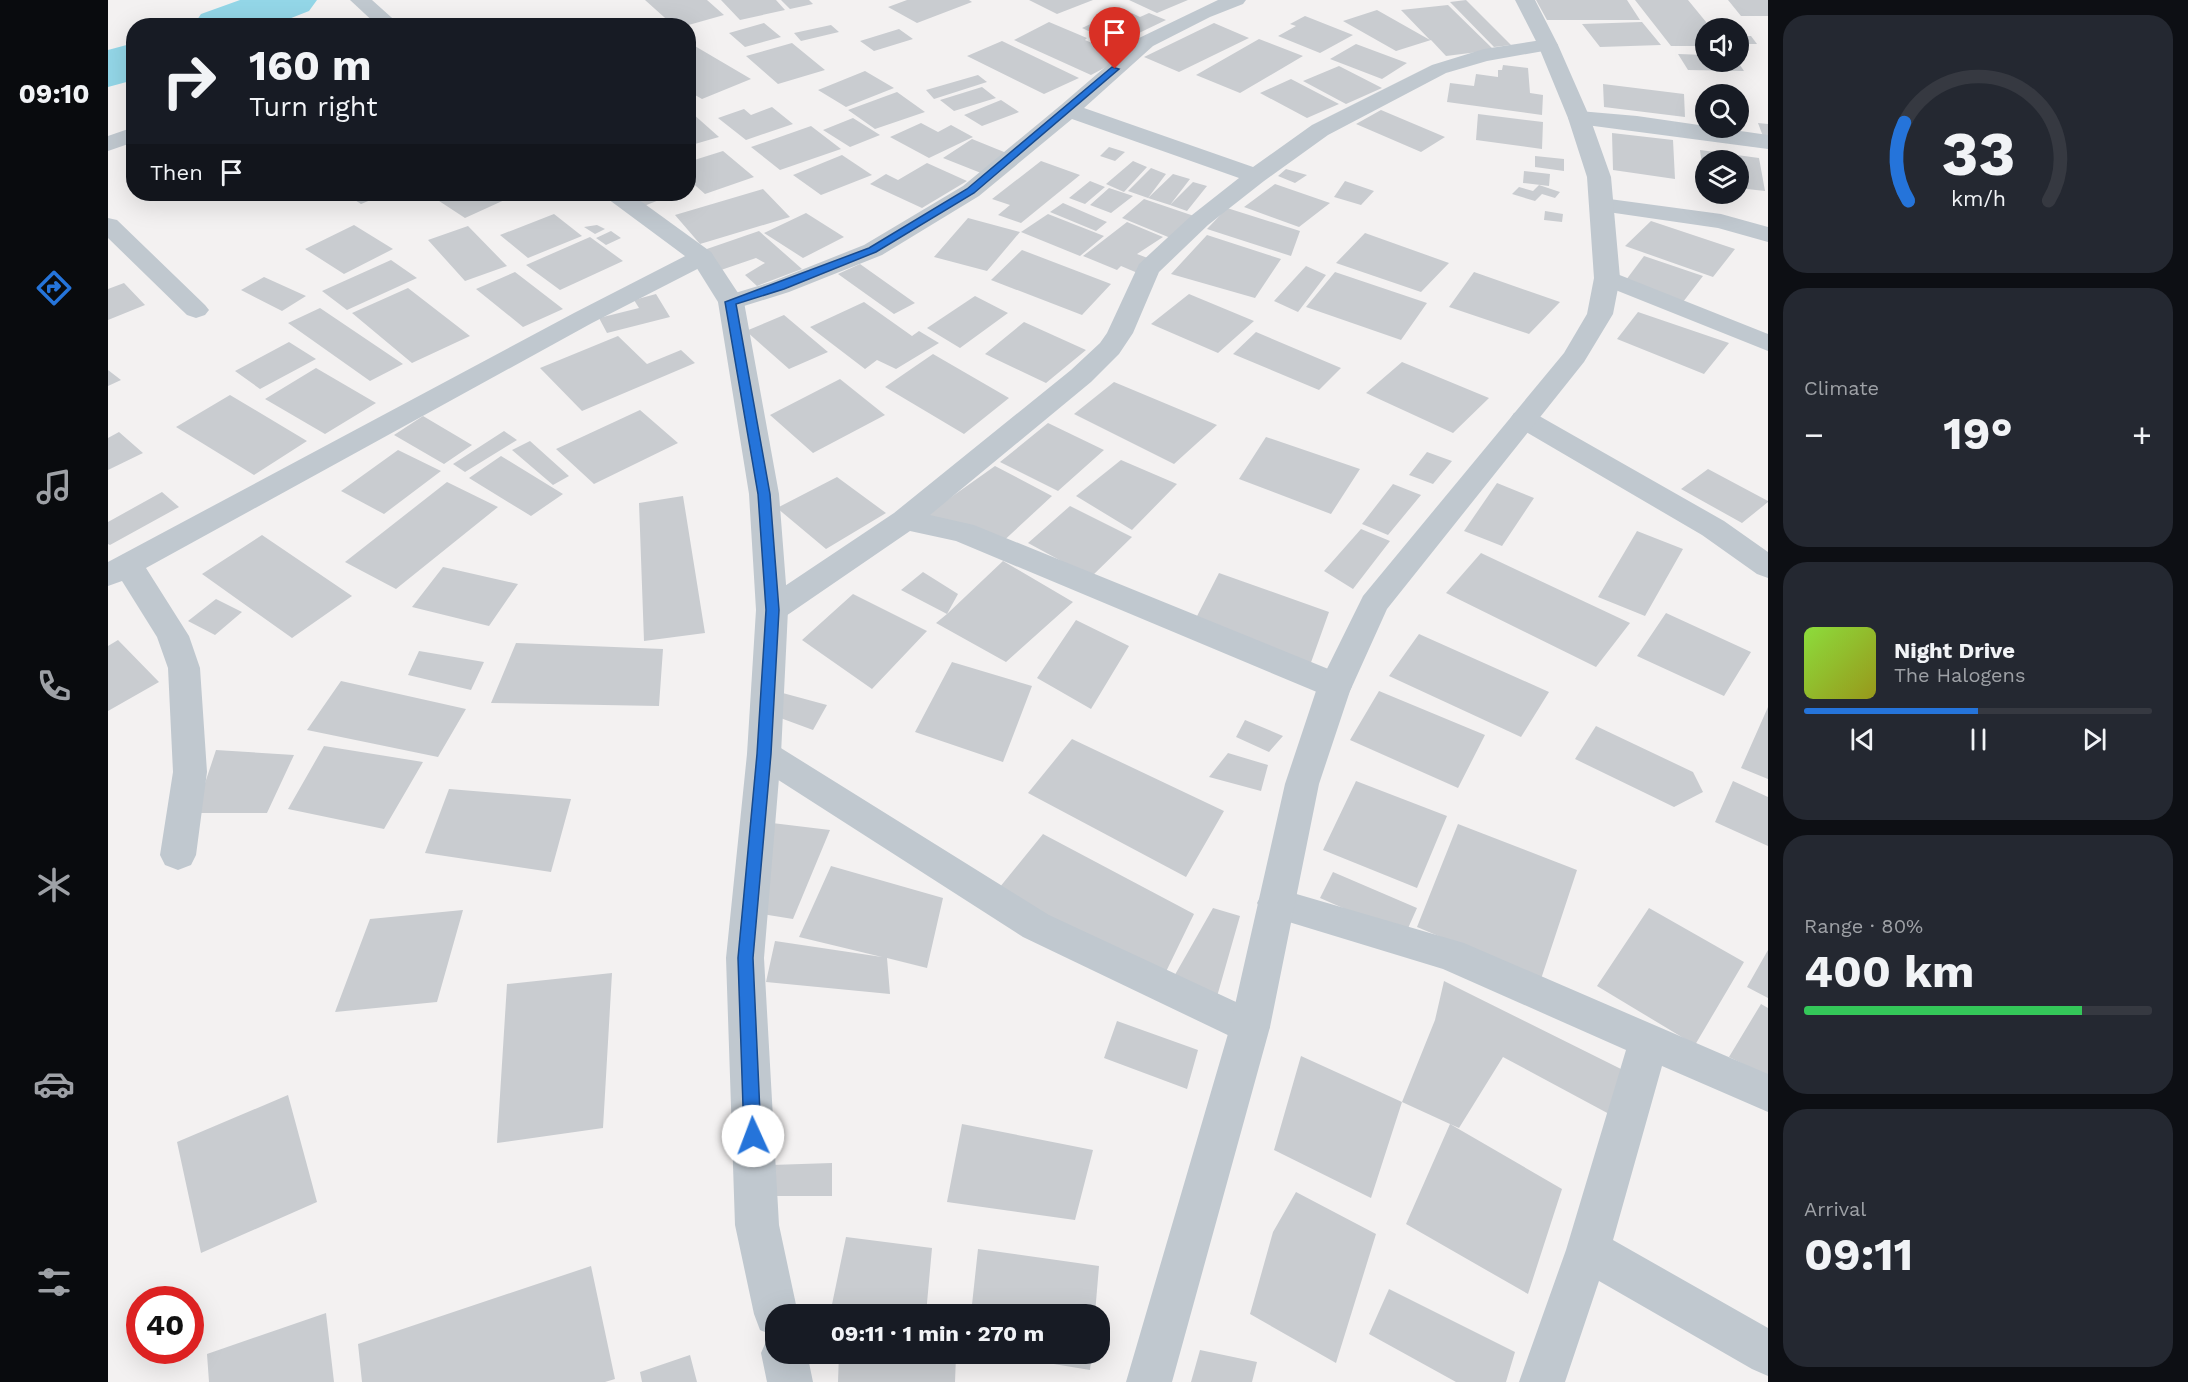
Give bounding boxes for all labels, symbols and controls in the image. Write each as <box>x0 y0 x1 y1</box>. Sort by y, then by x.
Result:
pin <box>1089 7 1140 69</box>
icon: arrive <box>1098 16 1131 49</box>
map controls <box>1695 18 1749 204</box>
button: sound <box>1695 18 1749 72</box>
text: 160 m <box>249 41 372 90</box>
icon: right <box>150 42 228 120</box>
text: 09:10 <box>18 78 90 110</box>
button: search <box>1695 84 1749 138</box>
text: Turn right <box>249 91 378 123</box>
text: 33 <box>1941 117 2015 190</box>
button: layers <box>1695 150 1749 204</box>
icon: arrive <box>215 156 248 189</box>
text: Then <box>150 160 203 185</box>
text: km/h <box>1950 187 2006 212</box>
icon: directions <box>33 267 75 309</box>
text: Climate <box>1804 376 1879 400</box>
text: 19° <box>1943 407 2013 460</box>
text: − <box>1804 415 1824 454</box>
text: + <box>2132 415 2152 454</box>
icon: music <box>33 466 75 508</box>
text: Night Drive <box>1894 638 2015 663</box>
text: The Halogens <box>1894 663 2026 687</box>
icon: phone <box>33 665 75 707</box>
icon: previous <box>1846 723 1879 756</box>
icon: pause <box>1962 723 1995 756</box>
icon: next <box>2078 723 2111 756</box>
icon: climate <box>33 864 75 906</box>
text: Range · 80% <box>1804 914 1923 938</box>
text: 400 km <box>1804 945 1974 998</box>
icon: car <box>33 1063 75 1105</box>
position arrow <box>721 1104 785 1168</box>
text: Arrival <box>1804 1197 1866 1221</box>
text: 09:11 <box>1804 1228 1913 1281</box>
icon: filters <box>33 1261 75 1303</box>
speed limit sign: 40 <box>126 1286 204 1364</box>
text: 09:11 · 1 min · 270 m <box>831 1321 1044 1346</box>

